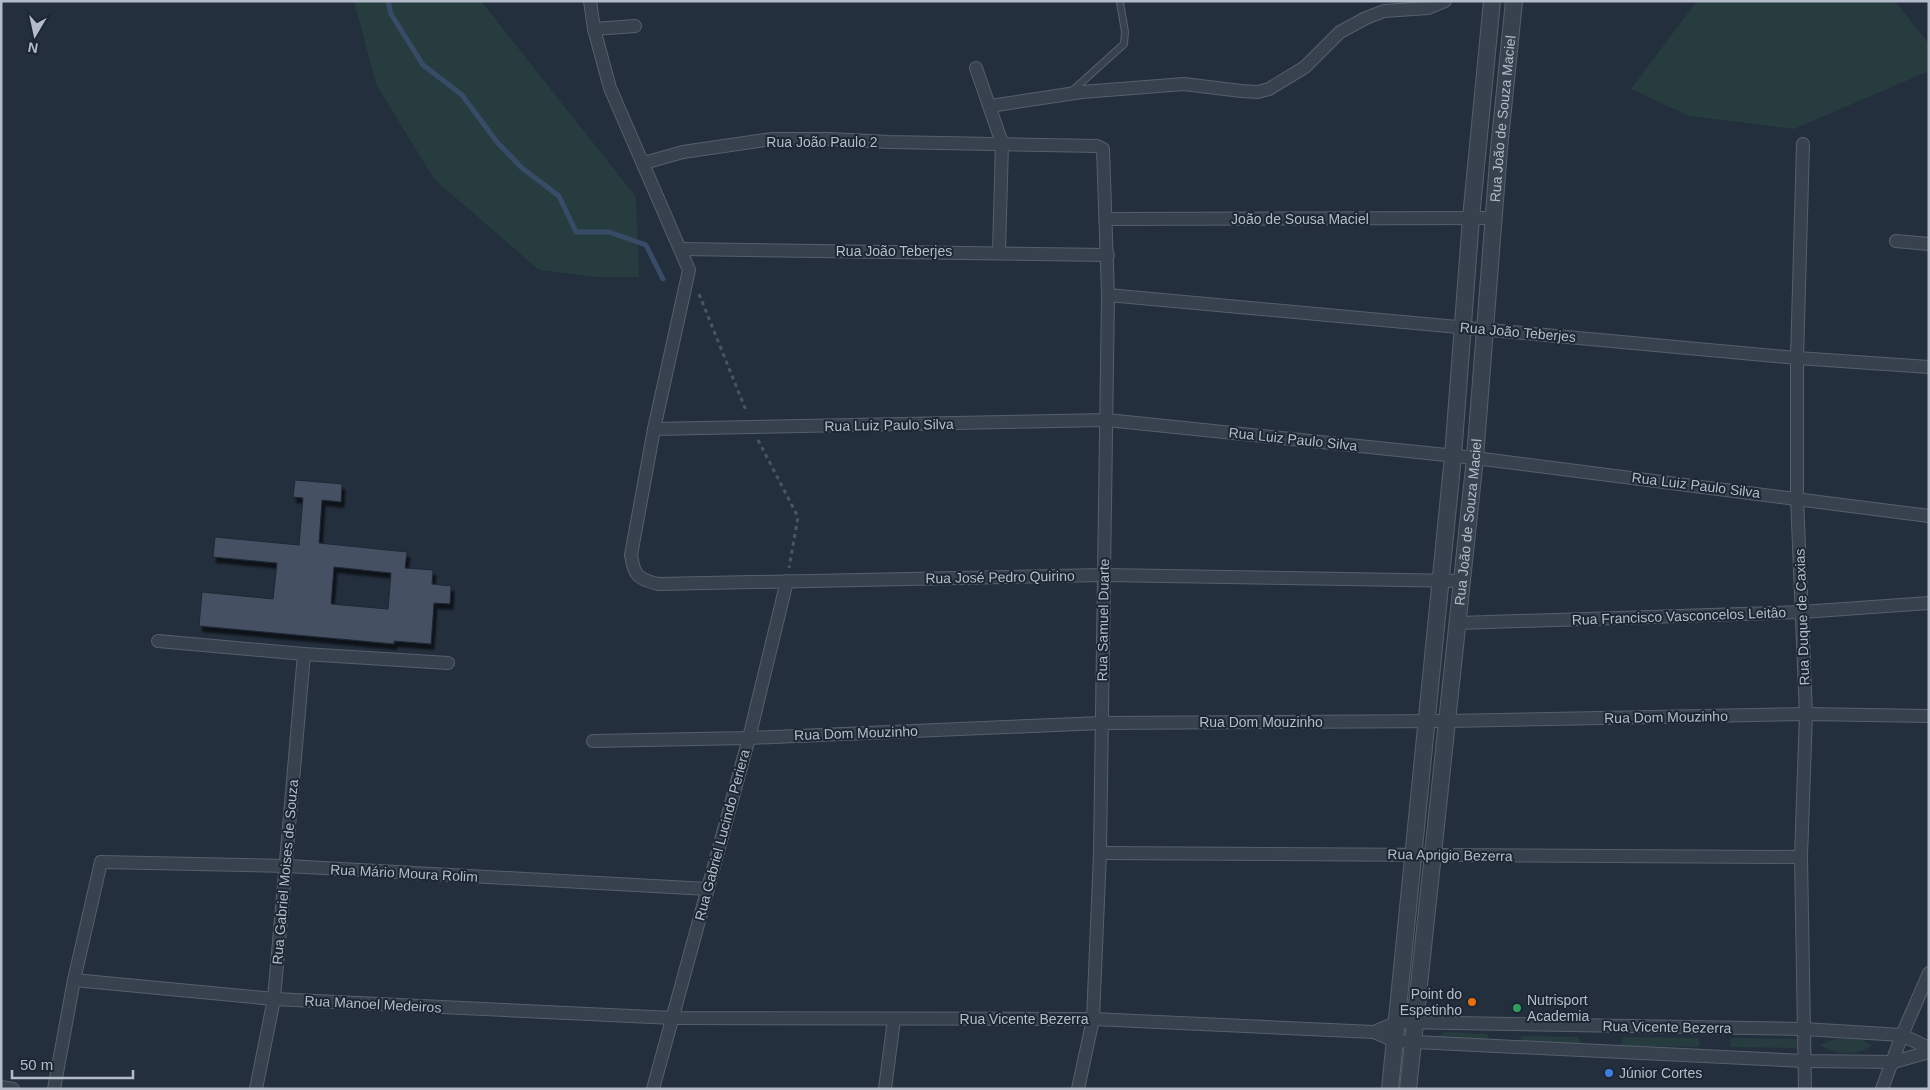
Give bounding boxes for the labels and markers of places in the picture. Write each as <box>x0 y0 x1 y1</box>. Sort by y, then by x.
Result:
place label: Point do Espetinho <box>1400 986 1462 1018</box>
place label: Nutrisport Academia <box>1527 992 1589 1024</box>
marker: Point do Espetinho <box>1466 996 1478 1008</box>
marker: Nutrisport Academia <box>1511 1002 1523 1014</box>
place label: Júnior Cortes <box>1619 1065 1702 1081</box>
marker: Júnior Cortes <box>1603 1067 1615 1079</box>

